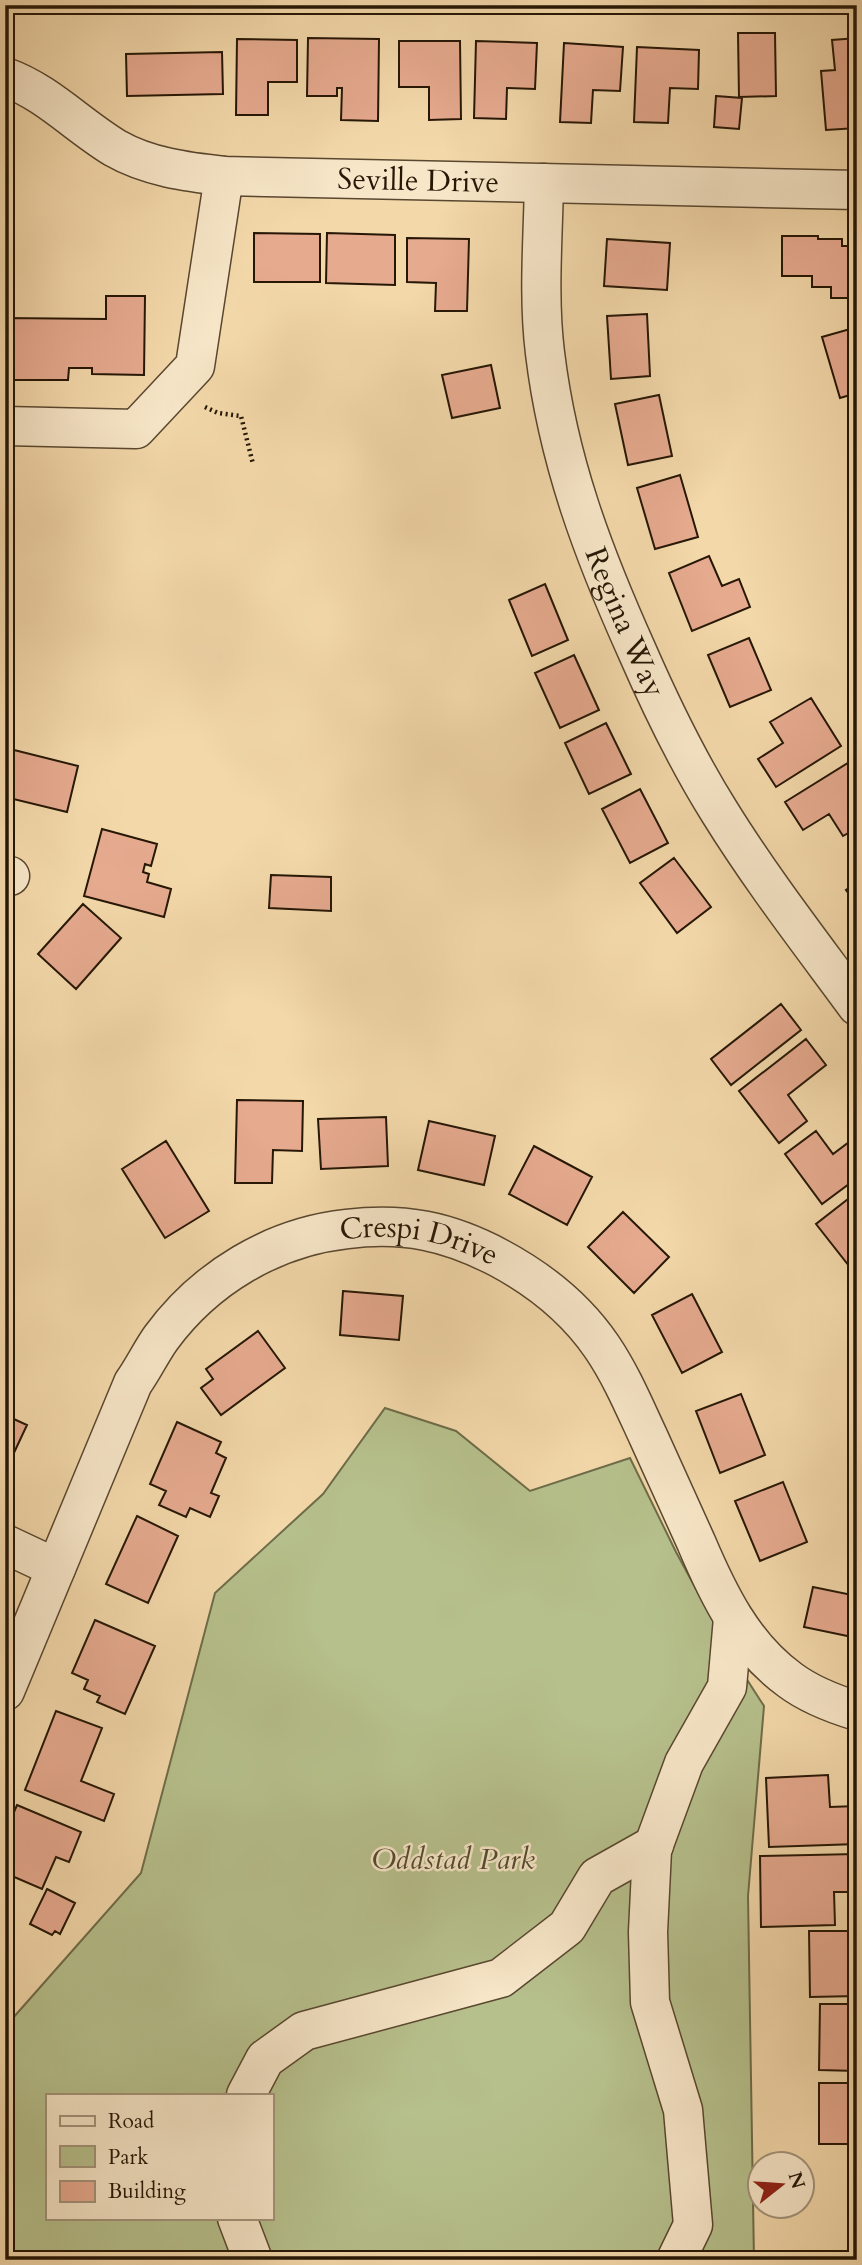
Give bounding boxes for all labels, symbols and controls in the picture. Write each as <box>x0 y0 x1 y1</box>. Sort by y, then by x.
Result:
street label: Seville Drive <box>337 159 500 203</box>
street label: Regina Way <box>575 541 675 704</box>
street label: Crespi Drive <box>337 1207 506 1276</box>
park label: Oddstad Park <box>371 1839 535 1880</box>
legend <box>46 2094 273 2220</box>
text: Road <box>108 2107 154 2136</box>
text: Park <box>108 2143 149 2172</box>
north arrow <box>746 2150 816 2220</box>
text: N <box>781 2169 811 2192</box>
text: Building <box>108 2177 186 2206</box>

